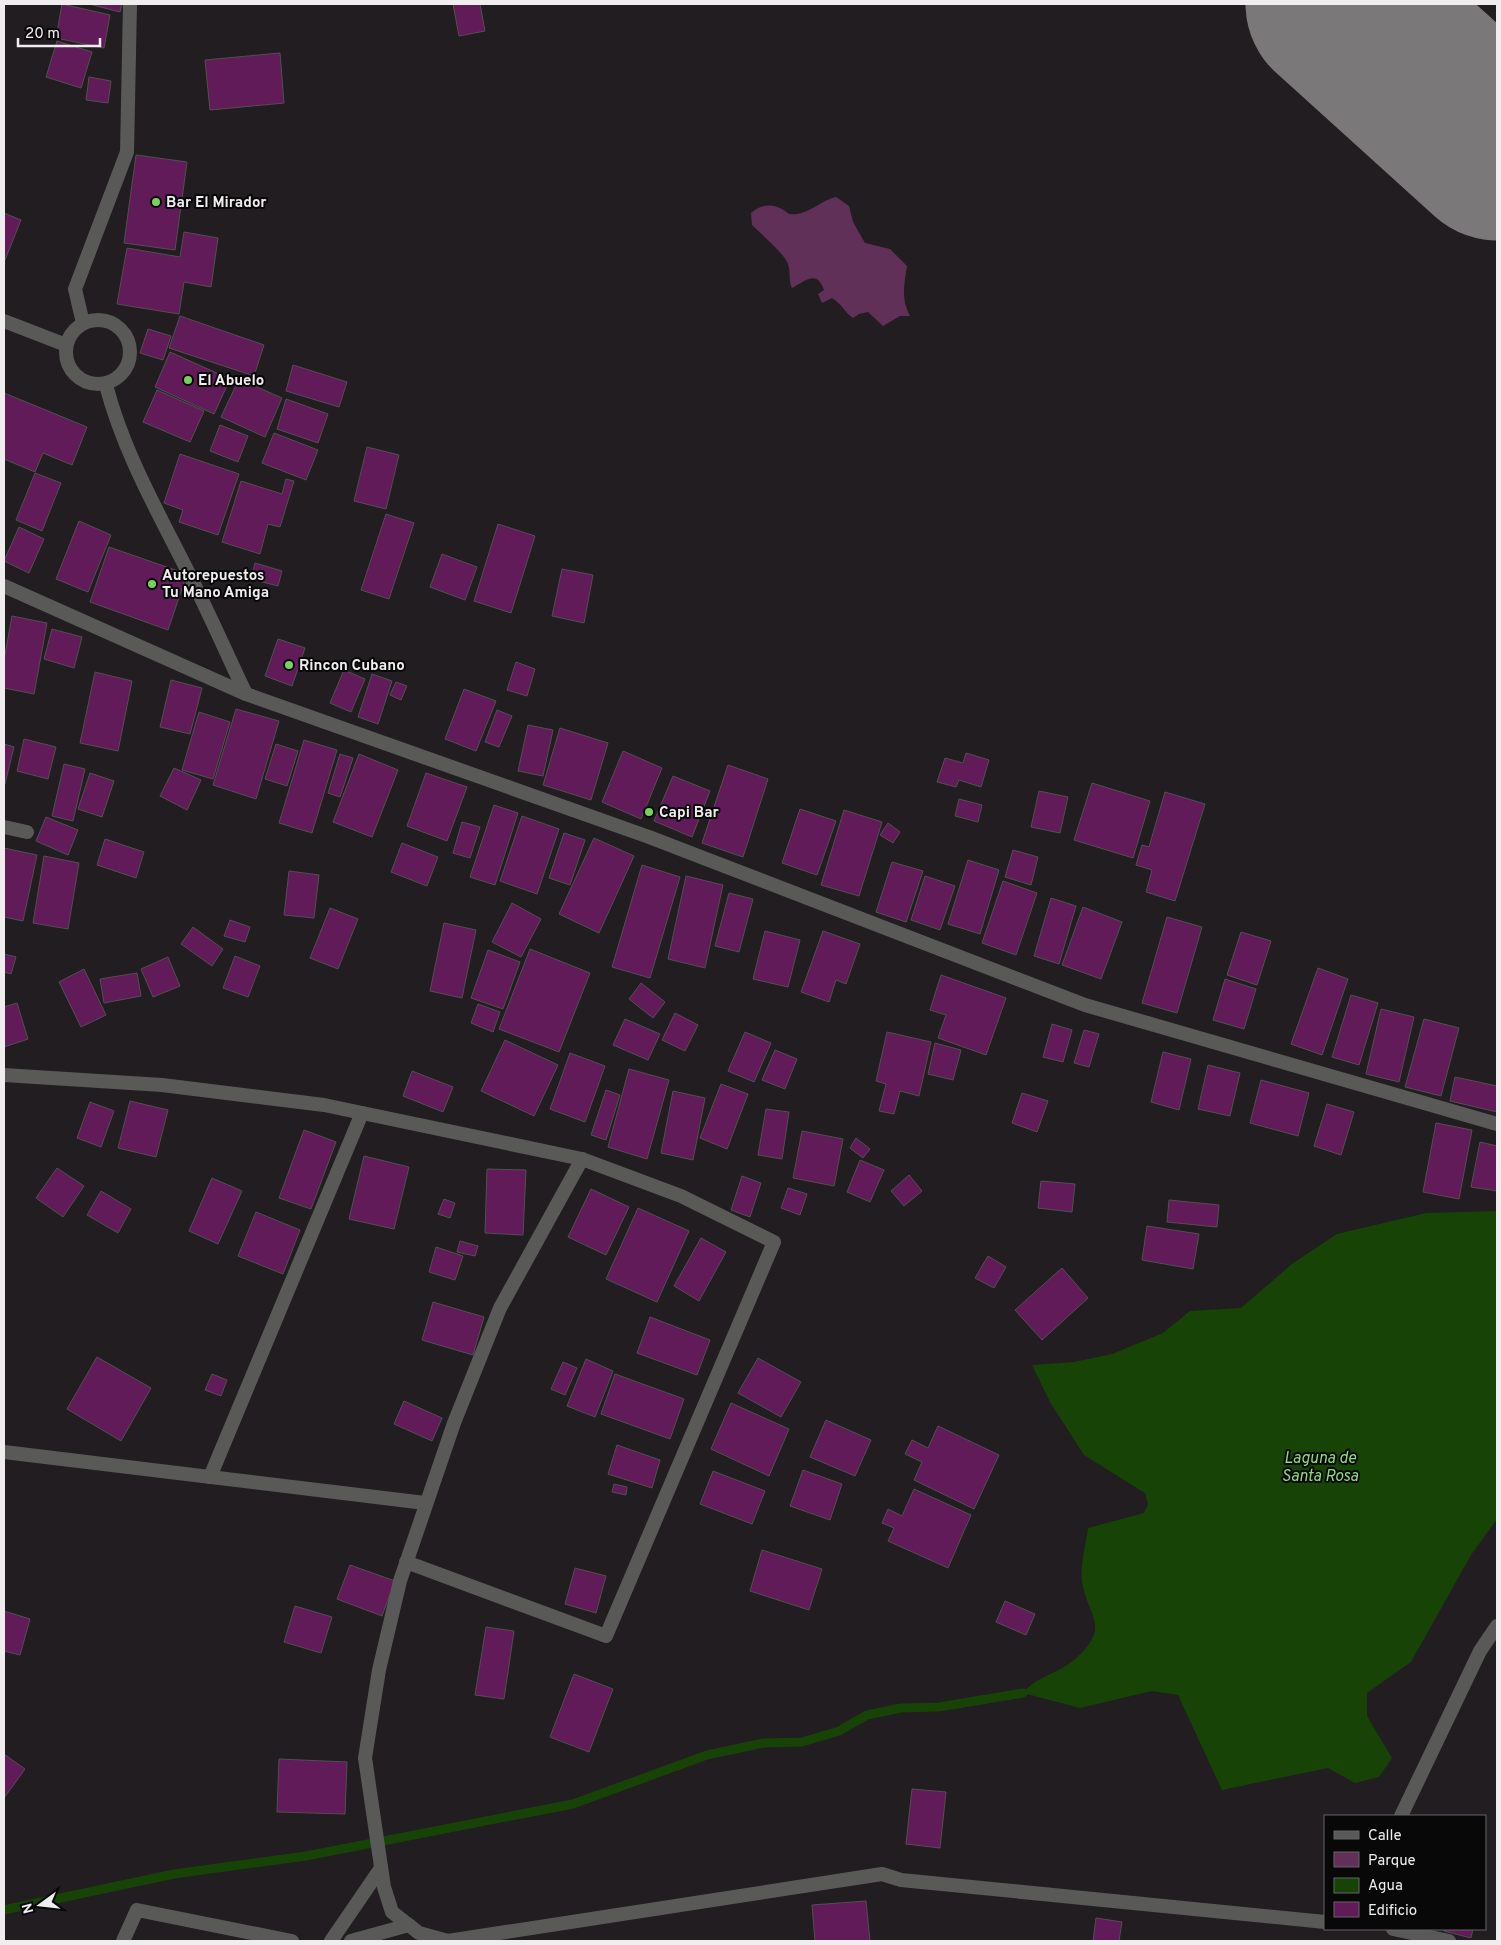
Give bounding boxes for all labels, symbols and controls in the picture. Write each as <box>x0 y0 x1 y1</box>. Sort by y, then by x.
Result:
scale bar <box>18 15 100 47</box>
text: 20 m <box>25 25 60 44</box>
place label: Bar El Mirador <box>166 194 267 213</box>
marker: Bar El Mirador <box>150 196 162 208</box>
place label: El Abuelo <box>198 372 264 391</box>
marker: El Abuelo <box>182 374 194 386</box>
place label: Autorepuestos Tu Mano Amiga <box>162 567 269 603</box>
marker: Autorepuestos Tu Mano Amiga <box>146 578 158 590</box>
place label: Rincon Cubano <box>299 657 405 676</box>
marker: Rincon Cubano <box>283 659 295 671</box>
place label: Capi Bar <box>659 804 720 823</box>
marker: Capi Bar <box>643 806 655 818</box>
water label: Laguna de Santa Rosa <box>1282 1449 1359 1487</box>
legend <box>1324 1815 1486 1930</box>
text: Calle <box>1368 1827 1402 1846</box>
text: Parque <box>1368 1852 1416 1871</box>
text: Agua <box>1368 1877 1403 1896</box>
north arrow <box>15 1880 65 1930</box>
text: N <box>19 1901 38 1915</box>
text: Edificio <box>1368 1902 1417 1921</box>

